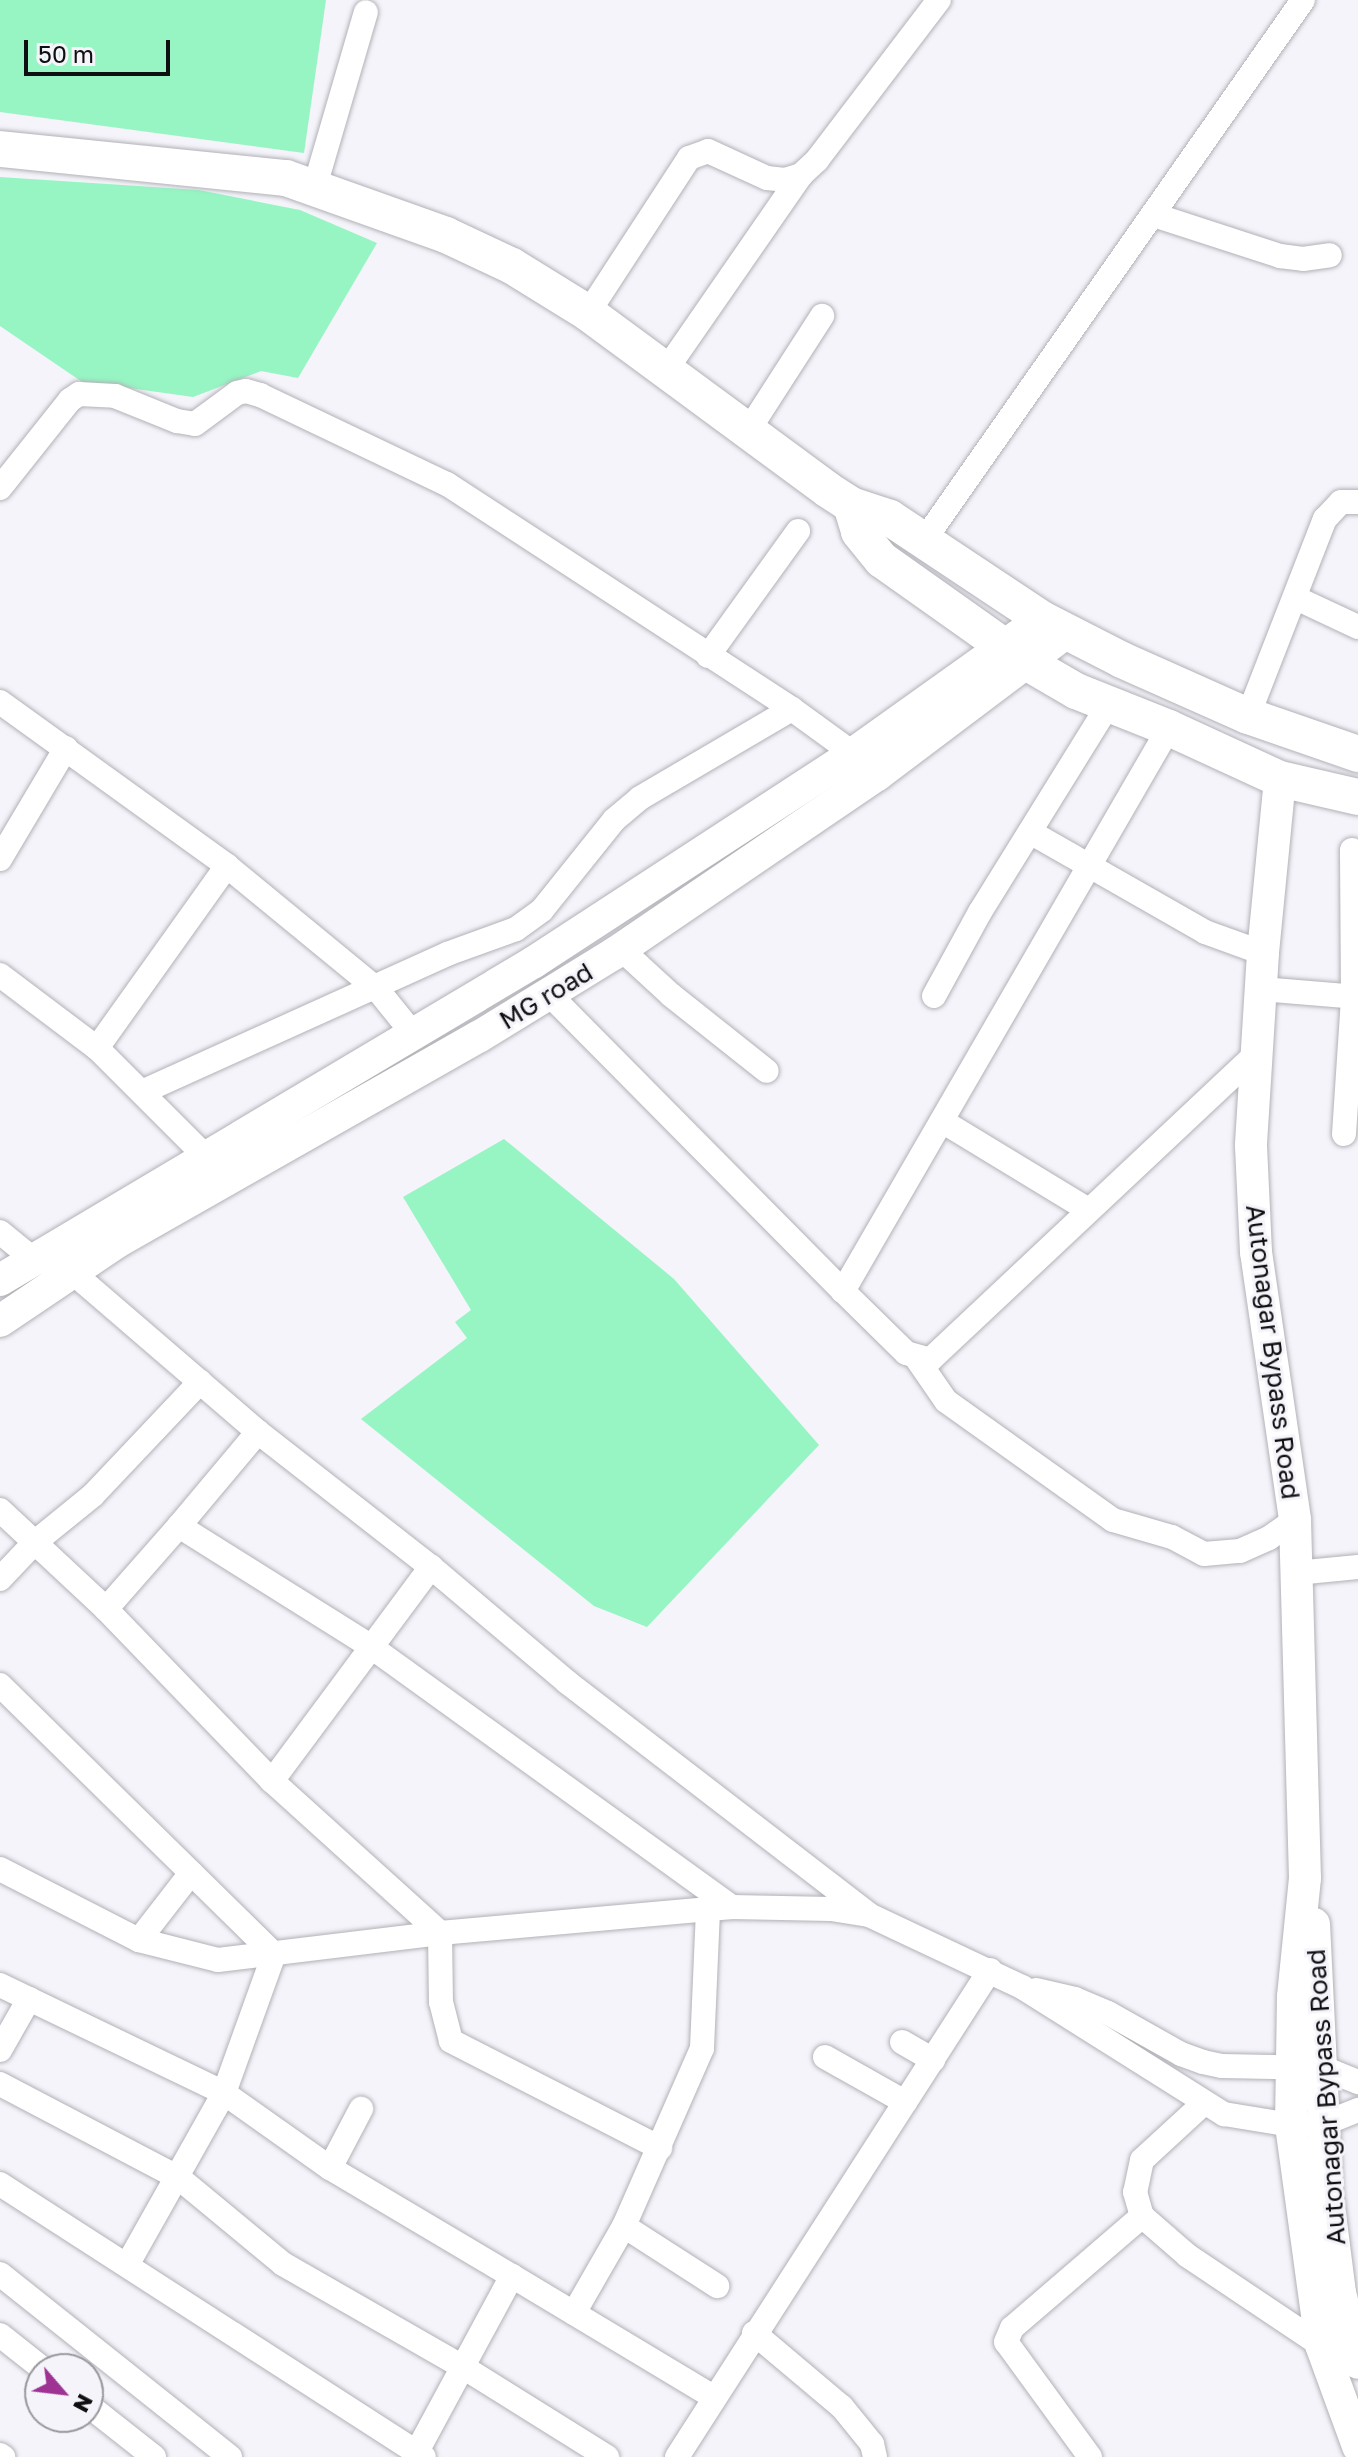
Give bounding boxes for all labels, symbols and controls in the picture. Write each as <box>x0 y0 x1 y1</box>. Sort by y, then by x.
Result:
scale bar <box>28 24 174 74</box>
text: 50 m <box>38 39 94 68</box>
street label: MG road <box>494 956 598 1036</box>
street label: Autonagar Bypass Road <box>1239 1203 1307 1501</box>
street label: Autonagar Bypass Road <box>1300 1948 1352 2246</box>
north arrow <box>24 2353 104 2433</box>
text: N <box>68 2390 100 2417</box>

